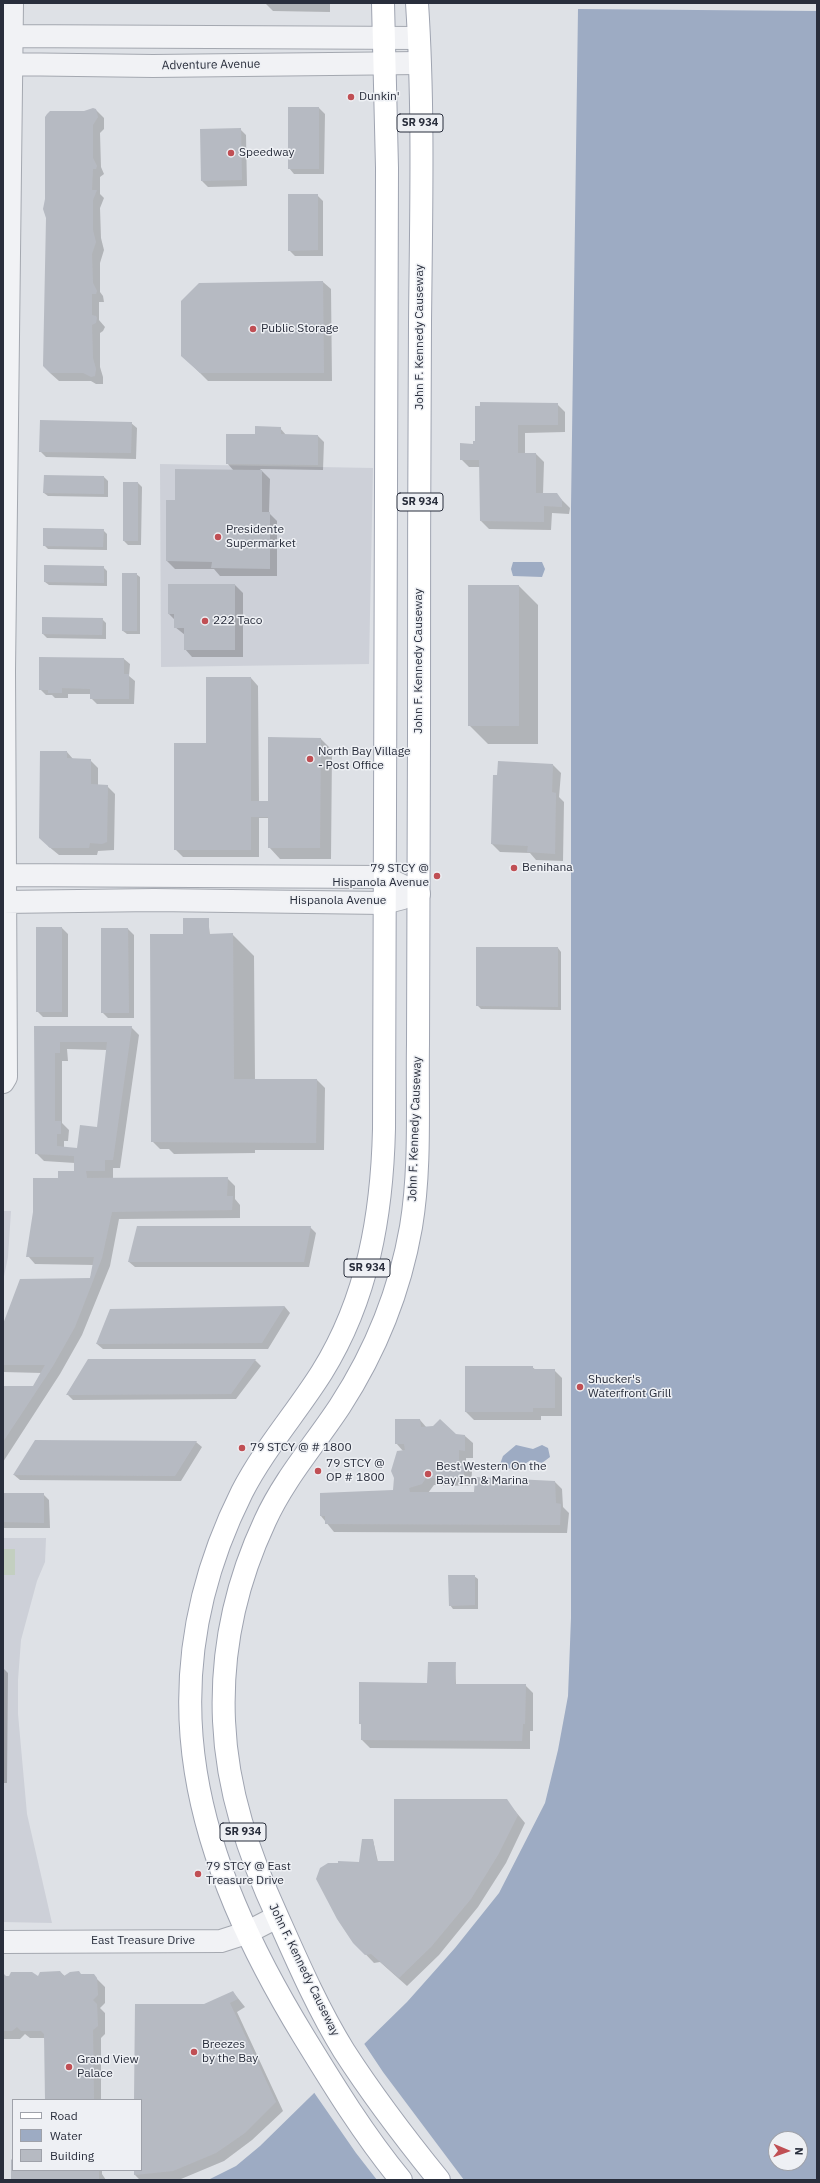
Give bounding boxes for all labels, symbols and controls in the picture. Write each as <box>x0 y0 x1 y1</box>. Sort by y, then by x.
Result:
street label: Adventure Avenue <box>162 57 260 73</box>
place label: Dunkin' <box>359 90 400 104</box>
marker: Dunkin' <box>346 92 356 102</box>
road number: SR 934 <box>397 114 443 132</box>
place label: Speedway <box>239 146 295 160</box>
marker: Speedway <box>226 148 236 158</box>
street label: John F. Kennedy Causeway <box>413 264 427 410</box>
place label: Public Storage <box>261 322 339 336</box>
marker: Public Storage <box>248 324 258 334</box>
road number: SR 934 <box>397 493 443 511</box>
place label: Presidente Supermarket <box>226 523 296 551</box>
marker: Presidente Supermarket <box>213 532 223 542</box>
street label: John F. Kennedy Causeway <box>412 588 426 734</box>
place label: 222 Taco <box>213 614 263 628</box>
marker: 222 Taco <box>200 616 210 626</box>
place label: North Bay Village - Post Office <box>318 745 411 773</box>
marker: North Bay Village - Post Office <box>305 754 315 764</box>
place label: Benihana <box>522 861 573 875</box>
place label: 79 STCY @ Hispanola Avenue <box>332 862 429 890</box>
marker: Benihana <box>509 863 519 873</box>
marker: 79 STCY @ Hispanola Avenue <box>432 871 442 881</box>
street label: Hispanola Avenue <box>290 894 386 908</box>
street label: John F. Kennedy Causeway <box>405 1056 425 1202</box>
road number: SR 934 <box>344 1259 390 1277</box>
place label: Shucker's Waterfront Grill <box>588 1373 671 1401</box>
marker: Shucker's Waterfront Grill <box>575 1382 585 1392</box>
place label: 79 STCY @ # 1800 <box>250 1441 352 1455</box>
marker: 79 STCY @ # 1800 <box>237 1443 247 1453</box>
place label: 79 STCY @ OP # 1800 <box>326 1457 385 1485</box>
place label: Best Western On the Bay Inn & Marina <box>436 1460 547 1488</box>
marker: 79 STCY @ OP # 1800 <box>313 1466 323 1476</box>
marker: Best Western On the Bay Inn & Marina <box>423 1469 433 1479</box>
road number: SR 934 <box>220 1823 266 1841</box>
place label: 79 STCY @ East Treasure Drive <box>206 1860 291 1888</box>
marker: 79 STCY @ East Treasure Drive <box>193 1869 203 1879</box>
street label: John F. Kennedy Causeway <box>266 1901 342 2039</box>
street label: East Treasure Drive <box>91 1934 195 1948</box>
place label: Breezes by the Bay <box>202 2038 258 2066</box>
marker: Breezes by the Bay <box>189 2047 199 2057</box>
place label: Grand View Palace <box>77 2053 139 2081</box>
marker: Grand View Palace <box>64 2062 74 2072</box>
legend <box>12 2099 142 2171</box>
text: Road <box>50 2108 78 2123</box>
text: Water <box>50 2128 82 2143</box>
north arrow <box>768 2131 808 2171</box>
text: N <box>792 2147 806 2156</box>
text: Building <box>50 2148 94 2163</box>

